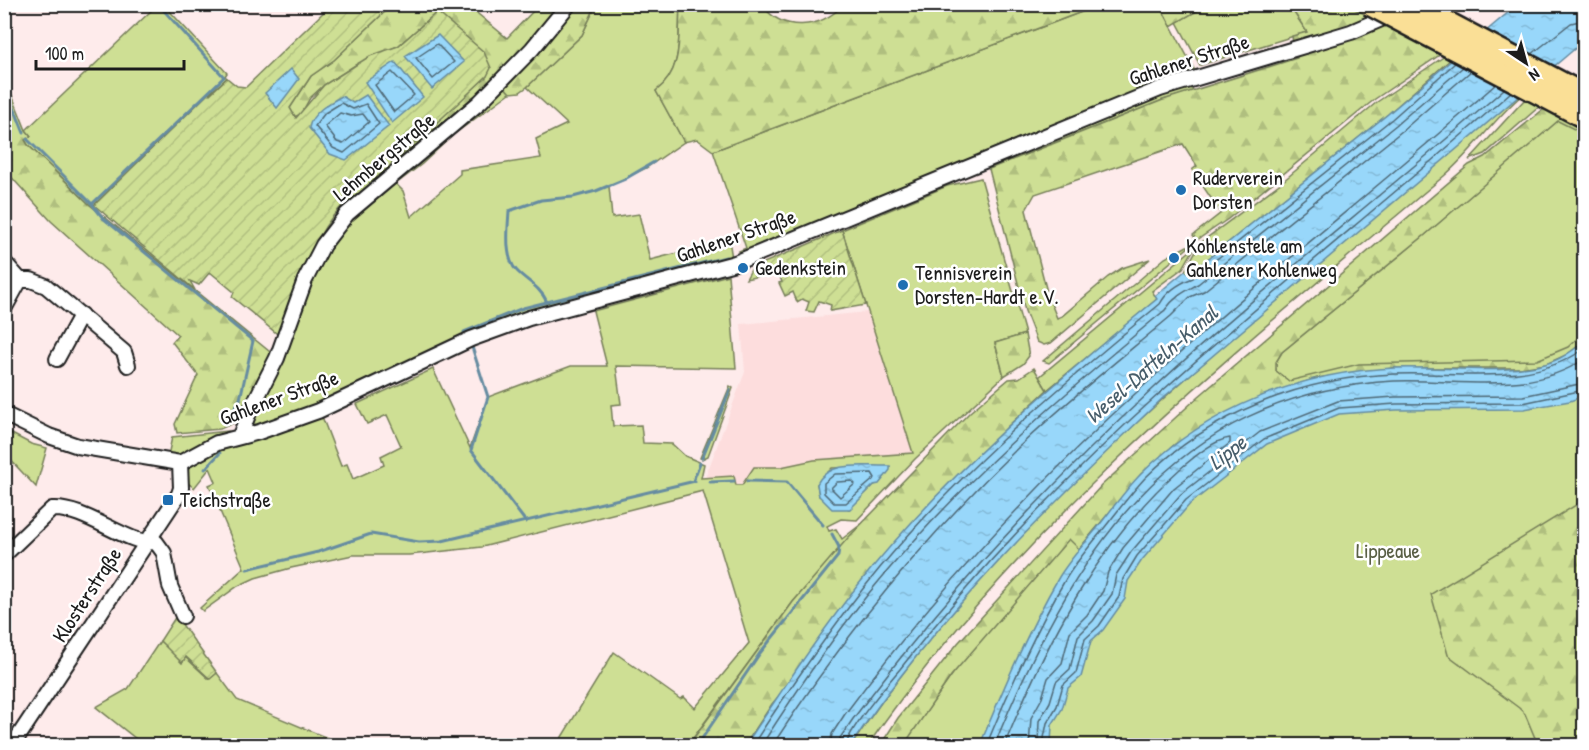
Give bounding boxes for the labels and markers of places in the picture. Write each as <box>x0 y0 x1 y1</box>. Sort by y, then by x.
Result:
place label: Ruderverein Dorsten <box>1193 163 1283 216</box>
marker: Ruderverein Dorsten <box>1174 183 1188 197</box>
place label: Kohlenstele am Gahlener Kohlenweg <box>1186 231 1337 284</box>
marker: Kohlenstele am Gahlener Kohlenweg <box>1167 251 1181 265</box>
place label: Gedenkstein <box>755 253 846 282</box>
place label: Tennisverein Dorsten-Hardt e.V. <box>915 258 1059 311</box>
marker: Gedenkstein <box>736 261 750 275</box>
marker: Tennisverein Dorsten-Hardt e.V. <box>896 278 910 292</box>
place label: Teichstraße <box>180 485 271 514</box>
marker: Teichstraße <box>161 493 175 507</box>

